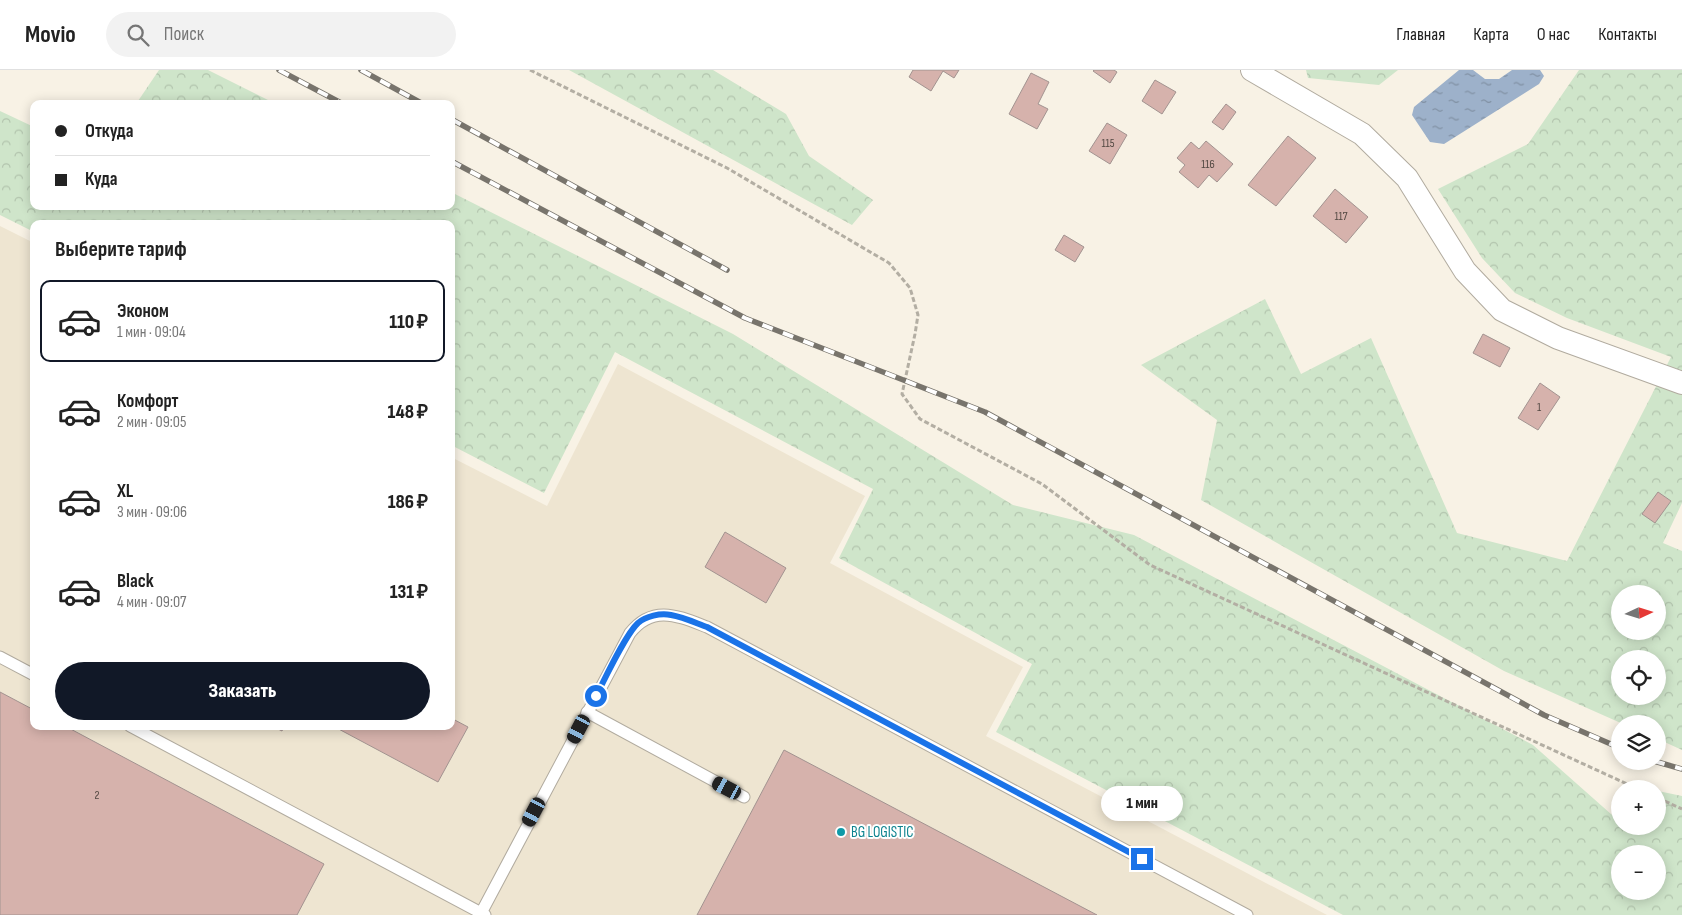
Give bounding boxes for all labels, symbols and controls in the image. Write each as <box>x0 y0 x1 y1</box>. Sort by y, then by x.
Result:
search box <box>106 12 456 57</box>
text: Movio <box>25 20 76 49</box>
icon: search <box>124 21 152 49</box>
text: Поиск <box>164 23 204 46</box>
text: Главная <box>1396 24 1445 45</box>
text: Карта <box>1473 24 1509 45</box>
text: О нас <box>1537 24 1570 45</box>
text: Контакты <box>1598 24 1657 45</box>
text: Откуда <box>85 120 134 143</box>
house number: 115 <box>1101 136 1115 151</box>
house number: 116 <box>1201 157 1215 172</box>
text: Куда <box>85 168 118 191</box>
house number: 117 <box>1334 209 1348 224</box>
text: Выберите тариф <box>55 236 187 263</box>
icon: car <box>57 299 102 344</box>
text: Эконом <box>117 300 169 323</box>
text: 110 ₽ <box>389 311 428 334</box>
text: 1 мин · 09:04 <box>117 323 186 342</box>
icon: car <box>57 389 102 434</box>
text: Комфорт <box>117 390 179 413</box>
house number: 1 <box>1537 400 1542 415</box>
text: 148 ₽ <box>387 401 428 424</box>
text: 2 мин · 09:05 <box>117 413 186 432</box>
icon: car <box>57 479 102 524</box>
text: XL <box>117 480 133 503</box>
text: 186 ₽ <box>388 491 428 514</box>
text: 3 мин · 09:06 <box>117 503 187 522</box>
icon: car <box>57 569 102 614</box>
text: Black <box>117 570 154 593</box>
text: 131 ₽ <box>390 581 428 604</box>
north arrow <box>1611 585 1666 640</box>
map controls <box>1611 585 1666 900</box>
text: 4 мин · 09:07 <box>117 593 186 612</box>
button: locate <box>1611 650 1666 705</box>
button: Заказать <box>55 662 430 720</box>
route start <box>585 685 607 707</box>
car <box>565 712 592 746</box>
button: layers <box>1611 715 1666 770</box>
car <box>710 774 743 802</box>
button: + <box>1611 780 1666 835</box>
callout: 1 мин <box>1101 786 1183 822</box>
house number: 2 <box>95 788 100 803</box>
text: 1 мин <box>1126 794 1158 813</box>
car <box>520 795 547 829</box>
place label: BG LOGISTIC <box>851 823 914 842</box>
marker: BG LOGISTIC <box>835 826 847 838</box>
button: − <box>1611 845 1666 900</box>
route end <box>1131 848 1153 870</box>

